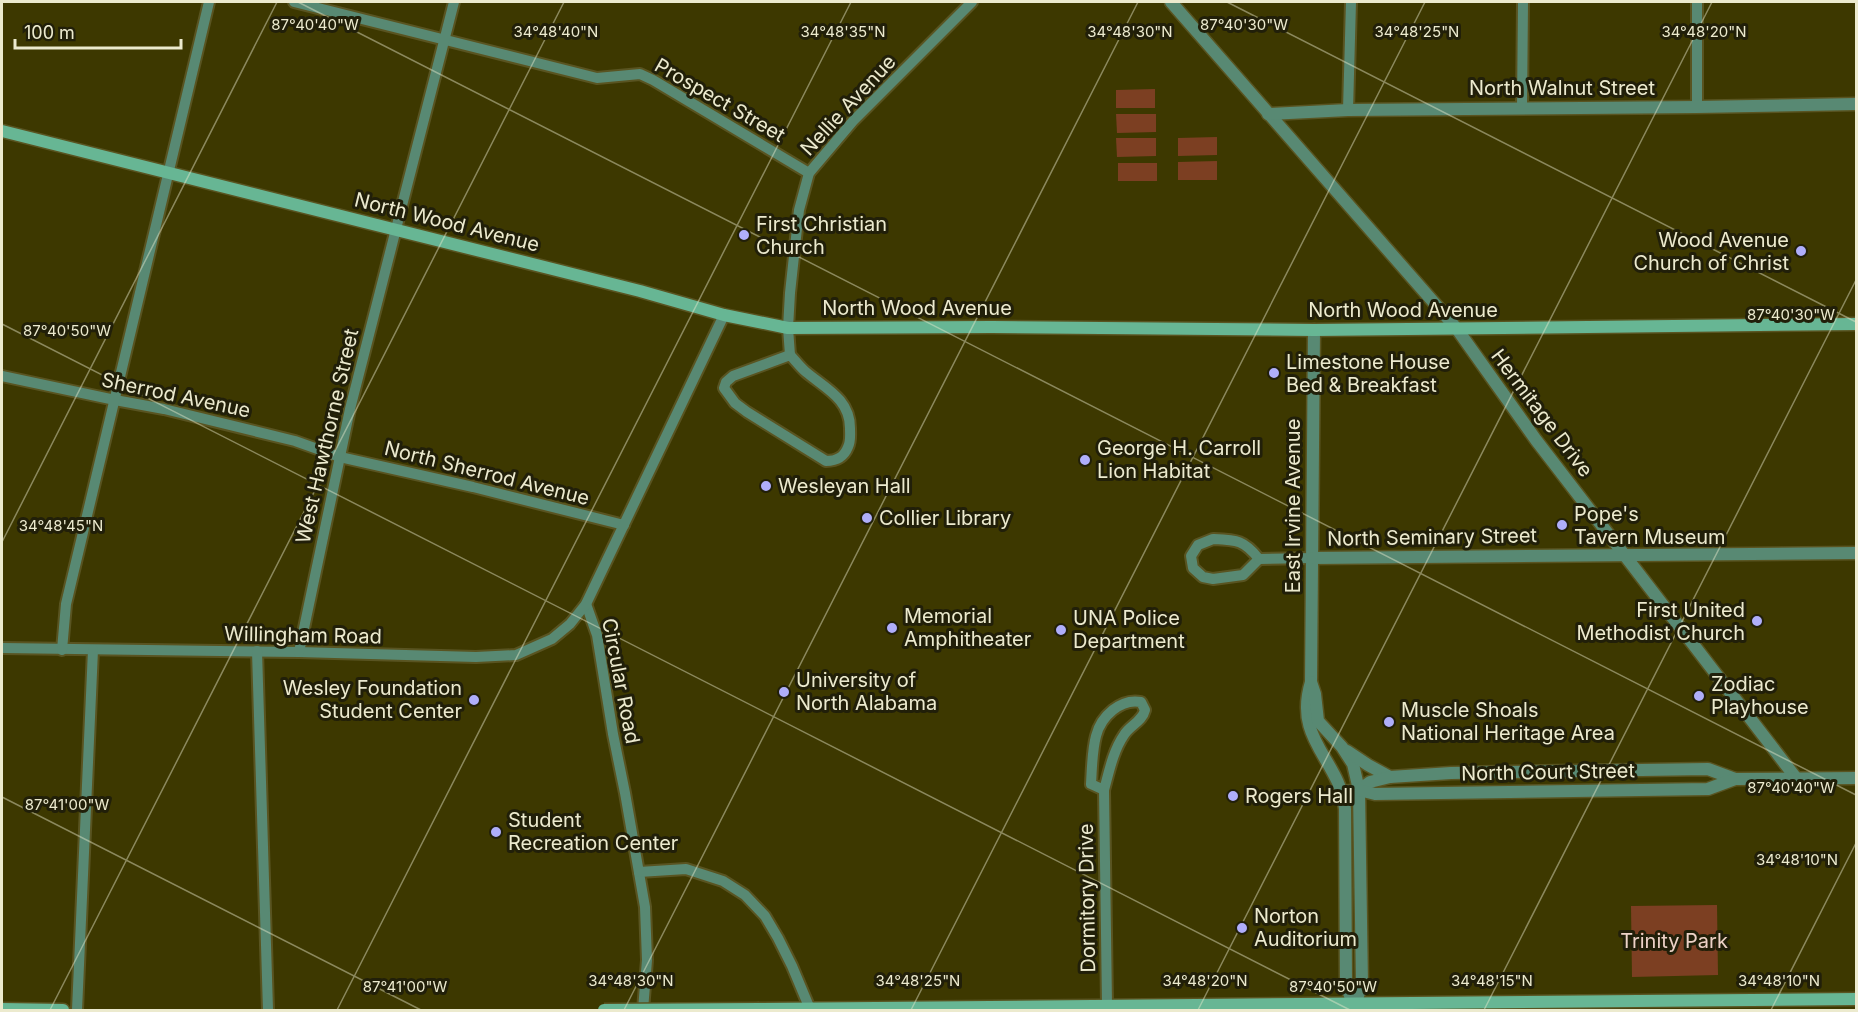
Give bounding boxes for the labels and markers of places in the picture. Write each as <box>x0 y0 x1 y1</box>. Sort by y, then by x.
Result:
place label: First Christian Church <box>756 212 887 259</box>
marker: First Christian Church <box>737 228 751 242</box>
place label: Wood Avenue Church of Christ <box>1633 228 1789 275</box>
marker: Wood Avenue Church of Christ <box>1794 244 1808 258</box>
place label: Limestone House Bed & Breakfast <box>1286 350 1450 397</box>
marker: Limestone House Bed & Breakfast <box>1267 366 1281 380</box>
place label: George H. Carroll Lion Habitat <box>1097 436 1261 483</box>
marker: George H. Carroll Lion Habitat <box>1078 453 1092 467</box>
place label: Wesleyan Hall <box>778 474 911 498</box>
marker: Wesleyan Hall <box>759 479 773 493</box>
place label: Pope's Tavern Museum <box>1574 502 1726 549</box>
place label: Collier Library <box>879 506 1011 530</box>
marker: Collier Library <box>860 511 874 525</box>
marker: Pope's Tavern Museum <box>1555 518 1569 532</box>
place label: First United Methodist Church <box>1576 598 1745 645</box>
place label: Memorial Amphitheater <box>904 604 1032 651</box>
place label: UNA Police Department <box>1073 606 1185 653</box>
marker: First United Methodist Church <box>1750 614 1764 628</box>
marker: Memorial Amphitheater <box>885 621 899 635</box>
marker: UNA Police Department <box>1054 623 1068 637</box>
place label: University of North Alabama <box>796 668 937 715</box>
place label: Zodiac Playhouse <box>1711 672 1809 719</box>
place label: Wesley Foundation Student Center <box>283 676 462 723</box>
marker: University of North Alabama <box>777 685 791 699</box>
marker: Zodiac Playhouse <box>1692 689 1706 703</box>
marker: Wesley Foundation Student Center <box>467 693 481 707</box>
place label: Muscle Shoals National Heritage Area <box>1401 698 1615 745</box>
marker: Muscle Shoals National Heritage Area <box>1382 715 1396 729</box>
place label: Rogers Hall <box>1245 784 1353 808</box>
marker: Rogers Hall <box>1226 789 1240 803</box>
place label: Student Recreation Center <box>508 808 679 855</box>
marker: Student Recreation Center <box>489 825 503 839</box>
place label: Norton Auditorium <box>1254 904 1357 951</box>
marker: Norton Auditorium <box>1235 921 1249 935</box>

